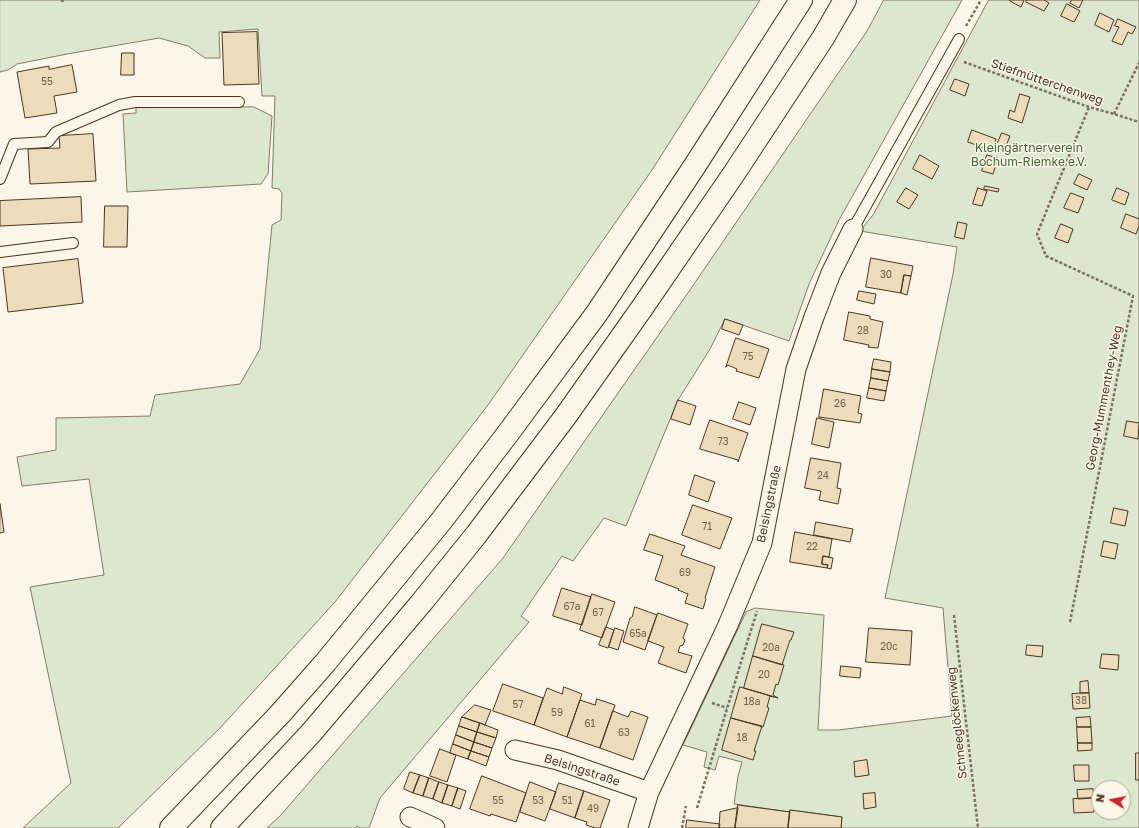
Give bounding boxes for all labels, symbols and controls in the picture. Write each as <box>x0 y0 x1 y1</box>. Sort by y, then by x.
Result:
street label: Stiefmütterchenweg <box>989 56 1105 108</box>
house number: 55 <box>41 76 53 88</box>
park label: Kleingärtnerverein Bochum-Riemke e.V. <box>971 141 1087 169</box>
house number: 30 <box>880 269 892 281</box>
street label: Georg-Mummenthey-Weg <box>1083 324 1125 472</box>
house number: 28 <box>857 325 869 337</box>
house number: 75 <box>742 351 754 363</box>
house number: 26 <box>834 398 846 410</box>
house number: 73 <box>717 436 729 448</box>
street label: Beisingstraße <box>754 464 784 544</box>
house number: 24 <box>817 470 829 482</box>
house number: 71 <box>702 521 712 533</box>
house number: 22 <box>806 541 818 553</box>
house number: 69 <box>679 567 691 579</box>
house number: 67a <box>564 601 580 613</box>
house number: 67 <box>592 607 604 619</box>
house number: 65a <box>629 628 647 640</box>
house number: 20c <box>880 641 898 653</box>
house number: 20a <box>762 642 780 654</box>
street label: Schneeglöckenweg <box>944 666 970 780</box>
house number: 20 <box>758 669 770 681</box>
house number: 38 <box>1075 695 1087 707</box>
house number: 18a <box>744 696 760 708</box>
house number: 57 <box>512 699 524 711</box>
house number: 59 <box>551 707 563 719</box>
house number: 61 <box>585 718 595 730</box>
house number: 63 <box>618 727 630 739</box>
house number: 18 <box>737 732 747 744</box>
street label: Beisingstraße <box>542 751 622 789</box>
north arrow <box>1091 780 1131 820</box>
text: N <box>1093 793 1107 803</box>
house number: 55 <box>492 795 504 807</box>
house number: 53 <box>532 795 544 807</box>
house number: 51 <box>562 795 572 807</box>
house number: 49 <box>587 803 599 815</box>

